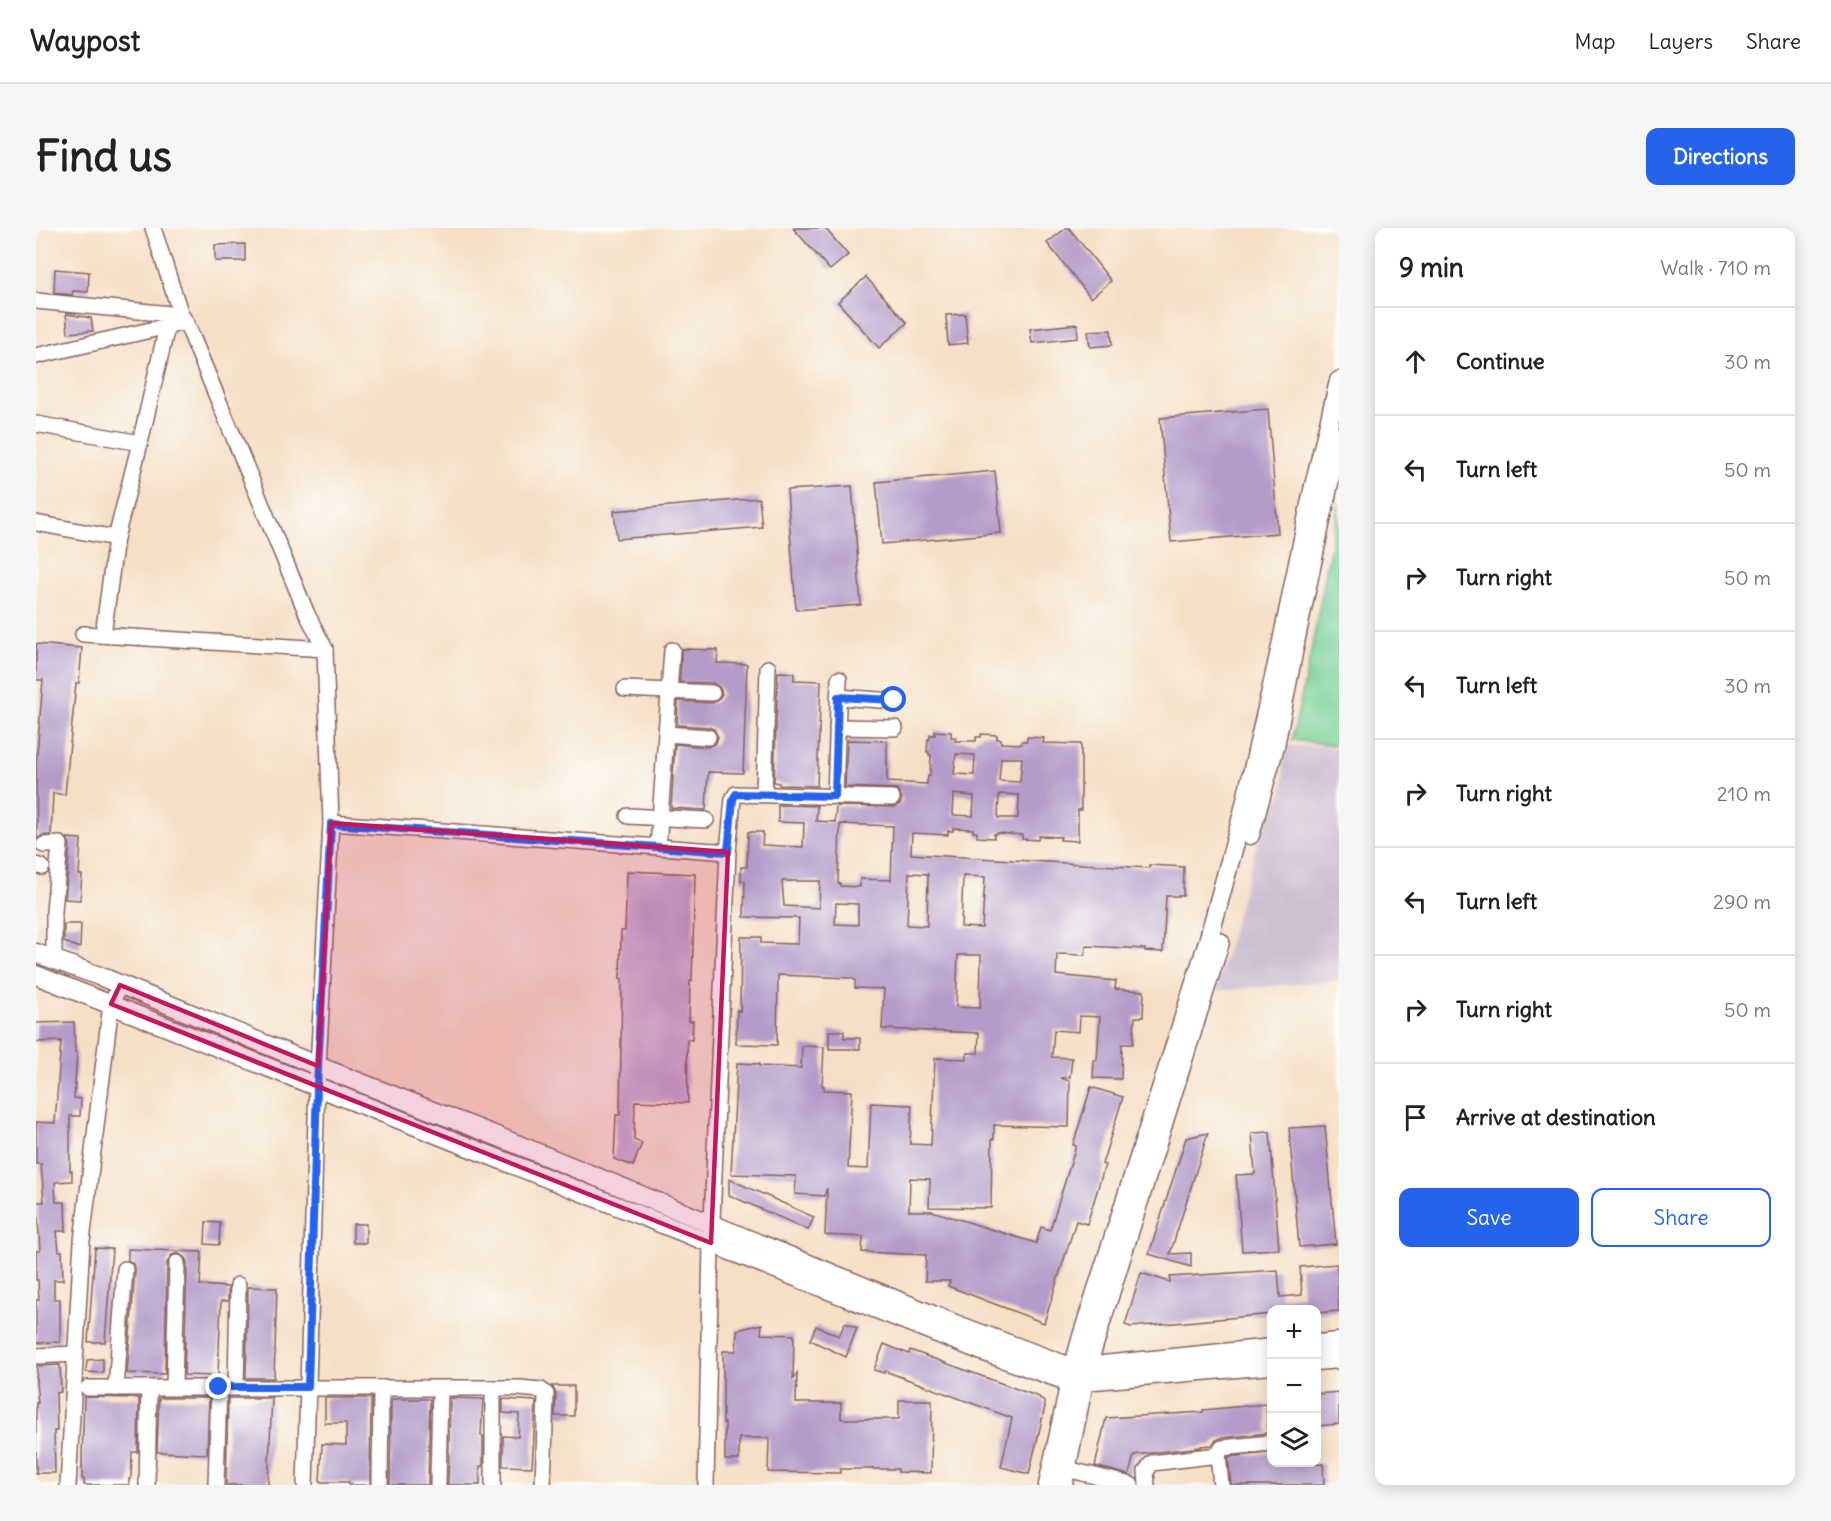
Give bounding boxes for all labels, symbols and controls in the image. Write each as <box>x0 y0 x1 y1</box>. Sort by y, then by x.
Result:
text: Waypost <box>30 23 140 59</box>
text: Map <box>1575 28 1615 55</box>
text: Layers <box>1648 28 1713 55</box>
text: Share <box>1746 28 1801 55</box>
button: Directions <box>1646 128 1795 185</box>
text: Find us <box>36 130 172 182</box>
text: 9 min <box>1399 251 1464 284</box>
text: Walk · 710 m <box>1660 255 1771 280</box>
icon: ahead <box>1399 345 1432 378</box>
text: Continue <box>1456 347 1545 375</box>
text: 30 m <box>1724 349 1771 374</box>
icon: left <box>1399 453 1432 486</box>
text: Turn left <box>1456 455 1537 483</box>
text: 50 m <box>1724 457 1771 482</box>
icon: right <box>1399 561 1432 594</box>
text: Turn right <box>1456 563 1552 591</box>
text: 50 m <box>1724 565 1771 590</box>
icon: left <box>1399 669 1432 702</box>
text: Turn left <box>1456 671 1537 699</box>
text: 30 m <box>1724 673 1771 698</box>
route start <box>880 686 906 712</box>
icon: right <box>1399 777 1432 810</box>
text: Turn right <box>1456 779 1552 807</box>
text: 210 m <box>1717 781 1771 806</box>
icon: left <box>1399 885 1432 918</box>
text: Turn left <box>1456 887 1537 915</box>
text: 290 m <box>1713 889 1771 914</box>
icon: right <box>1399 993 1432 1026</box>
text: Turn right <box>1456 995 1552 1023</box>
text: 50 m <box>1724 997 1771 1022</box>
icon: arrive <box>1399 1101 1432 1134</box>
text: Arrive at destination <box>1456 1103 1656 1131</box>
button: Save <box>1399 1188 1579 1247</box>
button: Share <box>1591 1188 1771 1247</box>
map controls <box>1267 1305 1321 1467</box>
button: + <box>1267 1305 1321 1359</box>
button: − <box>1267 1359 1321 1413</box>
route end <box>205 1373 231 1399</box>
button: layers <box>1267 1413 1321 1467</box>

